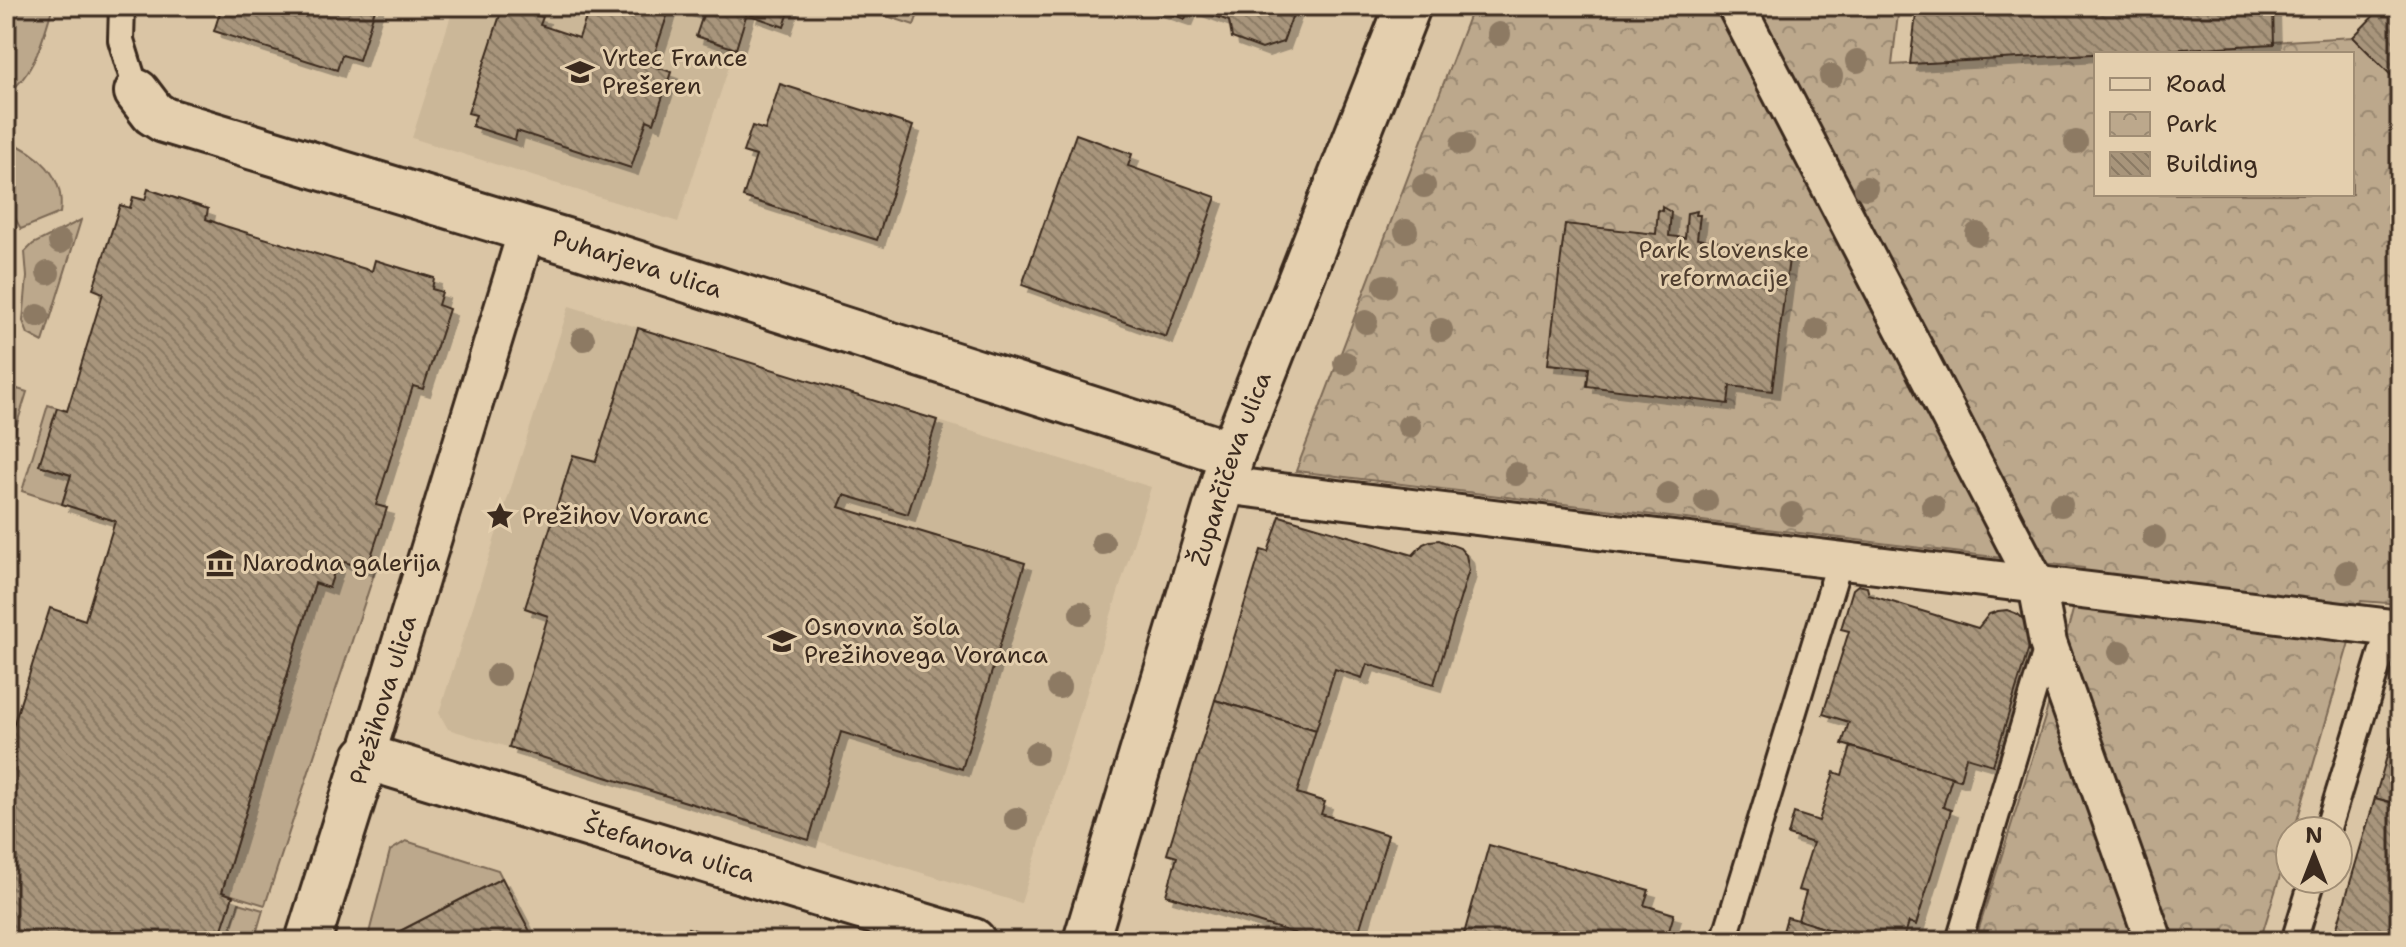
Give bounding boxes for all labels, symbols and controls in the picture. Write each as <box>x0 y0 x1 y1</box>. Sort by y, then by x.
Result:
place label: Vrtec France Prešeren <box>602 42 748 102</box>
legend <box>2094 52 2354 196</box>
school or university icon: Vrtec France Prešeren <box>565 57 595 87</box>
text: Road <box>2166 68 2226 100</box>
text: Park <box>2166 108 2218 140</box>
text: Building <box>2166 148 2258 180</box>
street label: Puharjeva ulica <box>548 222 726 306</box>
park label: Park slovenske reformacije <box>1639 234 1809 294</box>
street label: Župančičeva ulica <box>1183 367 1279 570</box>
place label: Prežihov Voranc <box>522 500 709 532</box>
place icon: Prežihov Voranc <box>485 501 515 531</box>
place label: Narodna galerija <box>242 547 440 579</box>
museum icon: Narodna galerija <box>205 548 235 578</box>
street label: Prežihova ulica <box>342 611 424 789</box>
place label: Osnovna šola Prežihovega Voranca <box>804 611 1048 671</box>
school or university icon: Osnovna šola Prežihovega Voranca <box>767 626 797 656</box>
street label: Štefanova ulica <box>580 808 759 890</box>
north arrow <box>2274 815 2354 895</box>
text: N <box>2305 821 2323 850</box>

